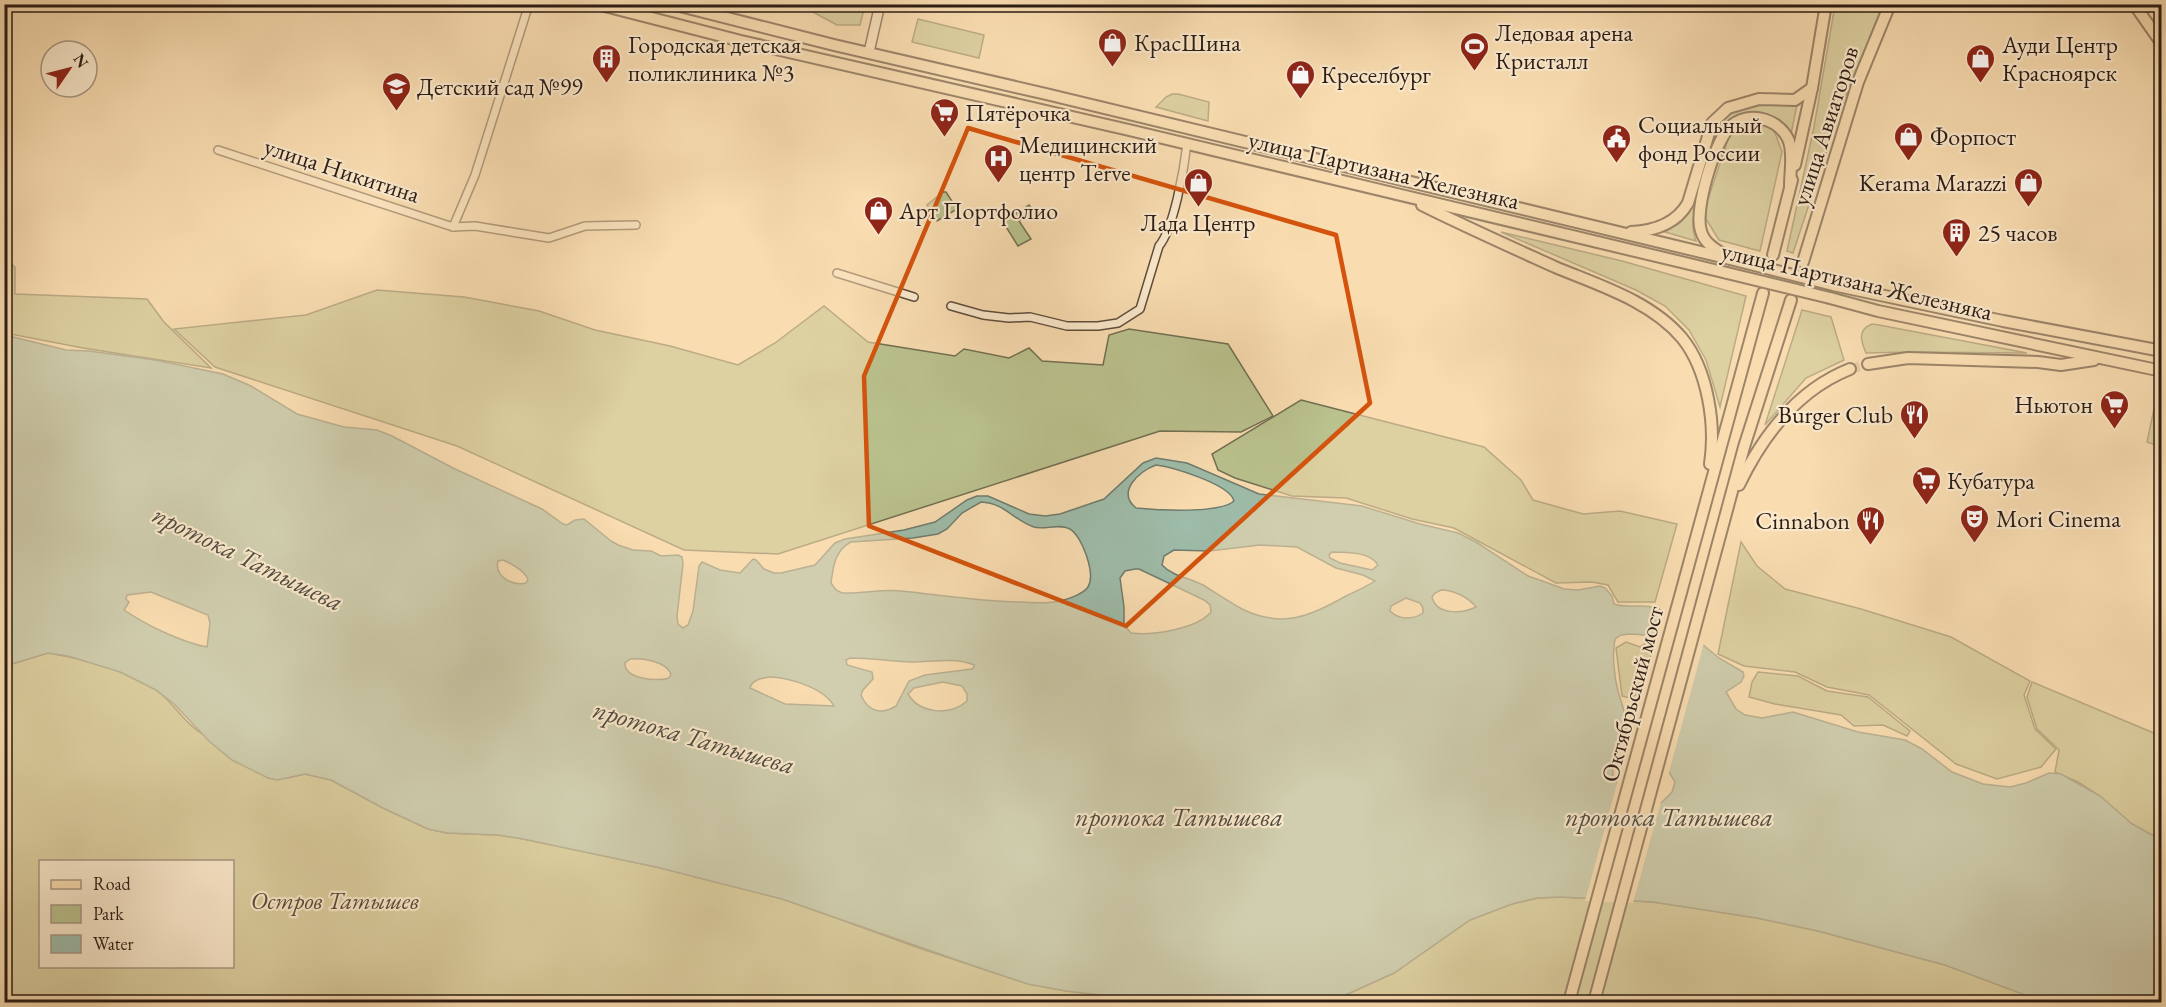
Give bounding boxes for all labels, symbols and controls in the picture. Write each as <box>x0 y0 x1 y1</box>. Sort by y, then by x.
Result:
place label: Ледовая арена Кристалл <box>1495 17 1633 76</box>
shop icon: КрасШина <box>1097 26 1129 68</box>
place label: КрасШина <box>1134 27 1241 58</box>
place label: Городская детская поликлиника №3 <box>628 29 802 88</box>
place label: Ауди Центр Красноярск <box>2001 29 2118 88</box>
sports icon: Ледовая арена Кристалл <box>1458 30 1490 72</box>
north arrow <box>39 39 99 99</box>
building icon: Городская детская поликлиника №3 <box>591 42 623 84</box>
street label: улица Авиаторов <box>1785 42 1865 210</box>
shop icon: Ауди Центр Красноярск <box>1965 42 1997 84</box>
text: N <box>69 49 93 72</box>
shop icon: Креселбург <box>1284 58 1316 100</box>
place label: Креселбург <box>1321 59 1431 90</box>
school or university icon: Детский сад №99 <box>380 70 412 112</box>
place label: Детский сад №99 <box>417 71 583 102</box>
supermarket icon: Пятёрочка <box>928 96 960 138</box>
place label: Пятёрочка <box>965 97 1071 128</box>
place label: Социальный фонд России <box>1638 109 1763 168</box>
shop icon: Форпост <box>1893 120 1925 162</box>
place label: Форпост <box>1930 121 2016 152</box>
public building icon: Социальный фонд России <box>1601 122 1633 164</box>
street label: улица Партизана Железняка <box>1245 124 1523 216</box>
place label: Медицинский центр Terve <box>1019 129 1157 188</box>
street label: улица Никитина <box>260 130 424 210</box>
hospital icon: Медицинский центр Terve <box>982 142 1014 184</box>
shop icon: Лада Центр <box>1182 166 1214 208</box>
shop icon: Kerama Marazzi <box>2012 166 2044 208</box>
place label: Kerama Marazzi <box>1859 167 2007 198</box>
shop icon: Арт Портфолио <box>862 194 894 236</box>
place label: Арт Портфолио <box>898 195 1058 226</box>
place label: Лада Центр <box>1141 207 1255 238</box>
building icon: 25 часов <box>1941 216 1973 258</box>
place label: 25 часов <box>1978 217 2058 248</box>
street label: улица Партизана Железняка <box>1718 235 1996 327</box>
supermarket icon: Ньютон <box>2098 388 2130 430</box>
place label: Ньютон <box>2014 389 2093 420</box>
restaurant icon: Burger Club <box>1898 398 1930 440</box>
place label: Burger Club <box>1778 399 1893 430</box>
supermarket icon: Кубатура <box>1910 464 1942 506</box>
place label: Кубатура <box>1947 465 2035 496</box>
water label: протока Татышева <box>147 497 349 619</box>
theatre icon: Mori Cinema <box>1959 502 1991 544</box>
place label: Mori Cinema <box>1996 503 2121 534</box>
restaurant icon: Cinnabon <box>1855 504 1887 546</box>
place label: Cinnabon <box>1755 505 1850 536</box>
street label: Октябрьский мост <box>1594 603 1670 785</box>
water label: протока Татышева <box>589 692 799 782</box>
water label: протока Татышева <box>1075 800 1283 834</box>
water label: протока Татышева <box>1565 800 1773 834</box>
legend <box>39 860 234 968</box>
text: Road <box>93 872 132 895</box>
park label: Остров Татышев <box>251 885 419 916</box>
text: Park <box>93 902 124 925</box>
text: Water <box>93 932 134 955</box>

